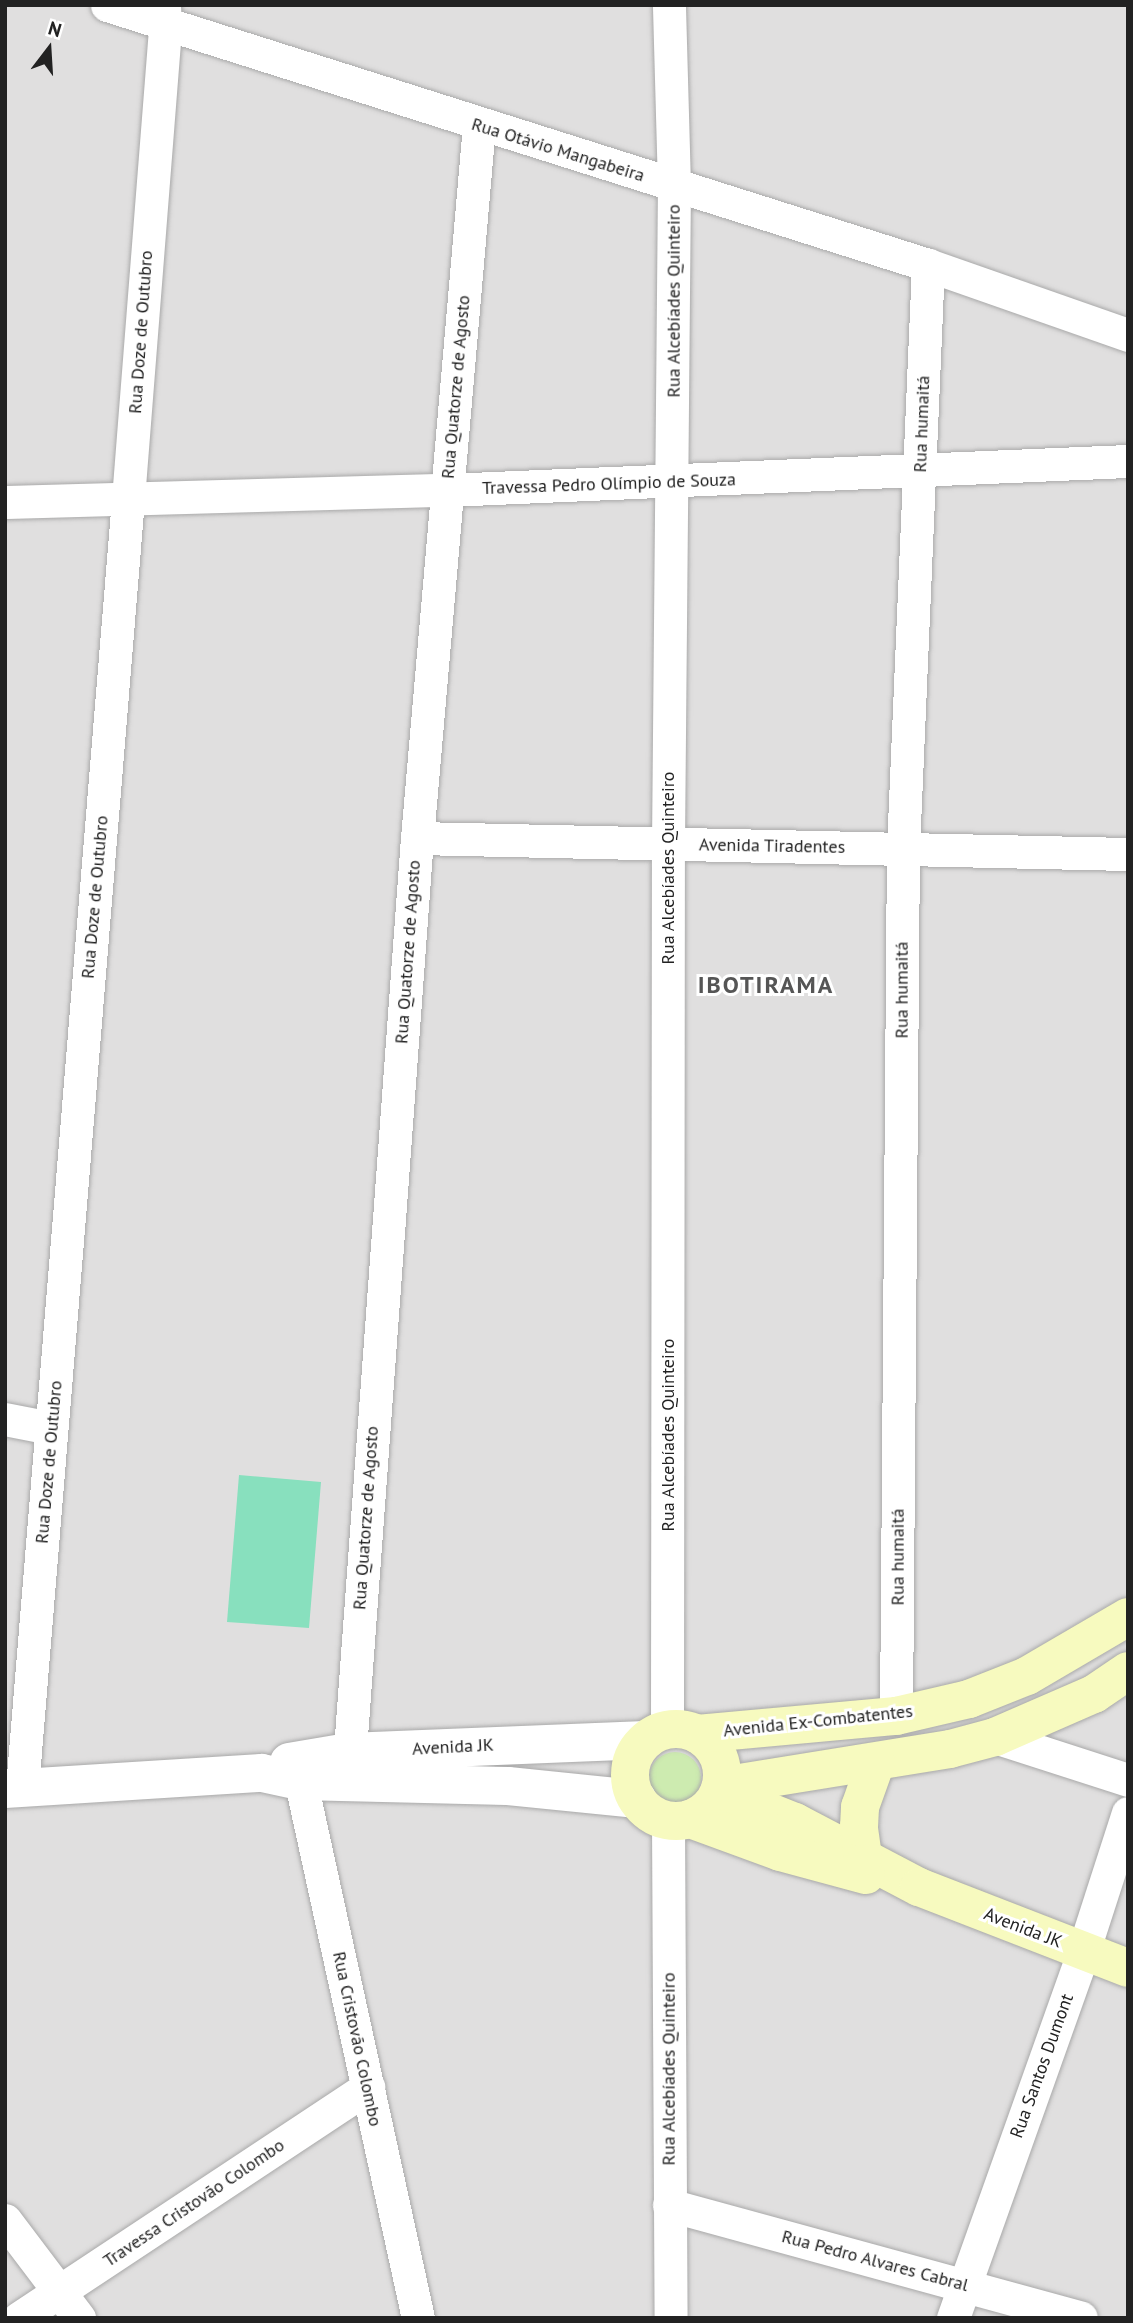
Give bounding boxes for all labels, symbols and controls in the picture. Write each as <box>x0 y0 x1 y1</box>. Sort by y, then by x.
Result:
north arrow <box>14 14 84 84</box>
text: N <box>46 16 65 42</box>
street label: Rua Otávio Mangabeira <box>469 113 647 187</box>
street label: Rua Alcebíades Quinteiro <box>663 204 685 398</box>
street label: Rua Doze de Outubro <box>125 250 157 414</box>
street label: Rua Quatorze de Agosto <box>437 294 475 480</box>
street label: Rua humaitá <box>910 375 934 473</box>
street label: Travessa Pedro Olímpio de Souza <box>482 469 736 499</box>
street label: Rua Alcebíades Quinteiro <box>657 771 679 965</box>
street label: Rua Doze de Outubro <box>77 814 113 980</box>
street label: Avenida Tiradentes <box>698 834 846 858</box>
street label: Rua Quatorze de Agosto <box>391 859 425 1045</box>
street label: Rua humaitá <box>891 942 913 1038</box>
district label: IBOTIRAMA <box>699 971 833 999</box>
street label: Rua Alcebíades Quinteiro <box>657 1338 679 1532</box>
street label: Rua Doze de Outubro <box>31 1379 67 1545</box>
street label: Rua Quatorze de Agosto <box>349 1425 383 1611</box>
street label: Rua humaitá <box>887 1509 909 1605</box>
street label: Avenida Ex-Combatentes <box>722 1700 914 1742</box>
street label: Avenida JK <box>412 1734 494 1760</box>
street label: Avenida JK <box>981 1903 1065 1953</box>
street label: Rua Cristovão Colombo <box>328 1950 386 2128</box>
street label: Rua Alcebíades Quinteiro <box>658 1972 680 2166</box>
street label: Rua Santos Dumont <box>1006 1991 1078 2141</box>
street label: Travessa Cristovão Colombo <box>99 2134 289 2272</box>
street label: Rua Pedro Alvares Cabral <box>779 2226 971 2296</box>

